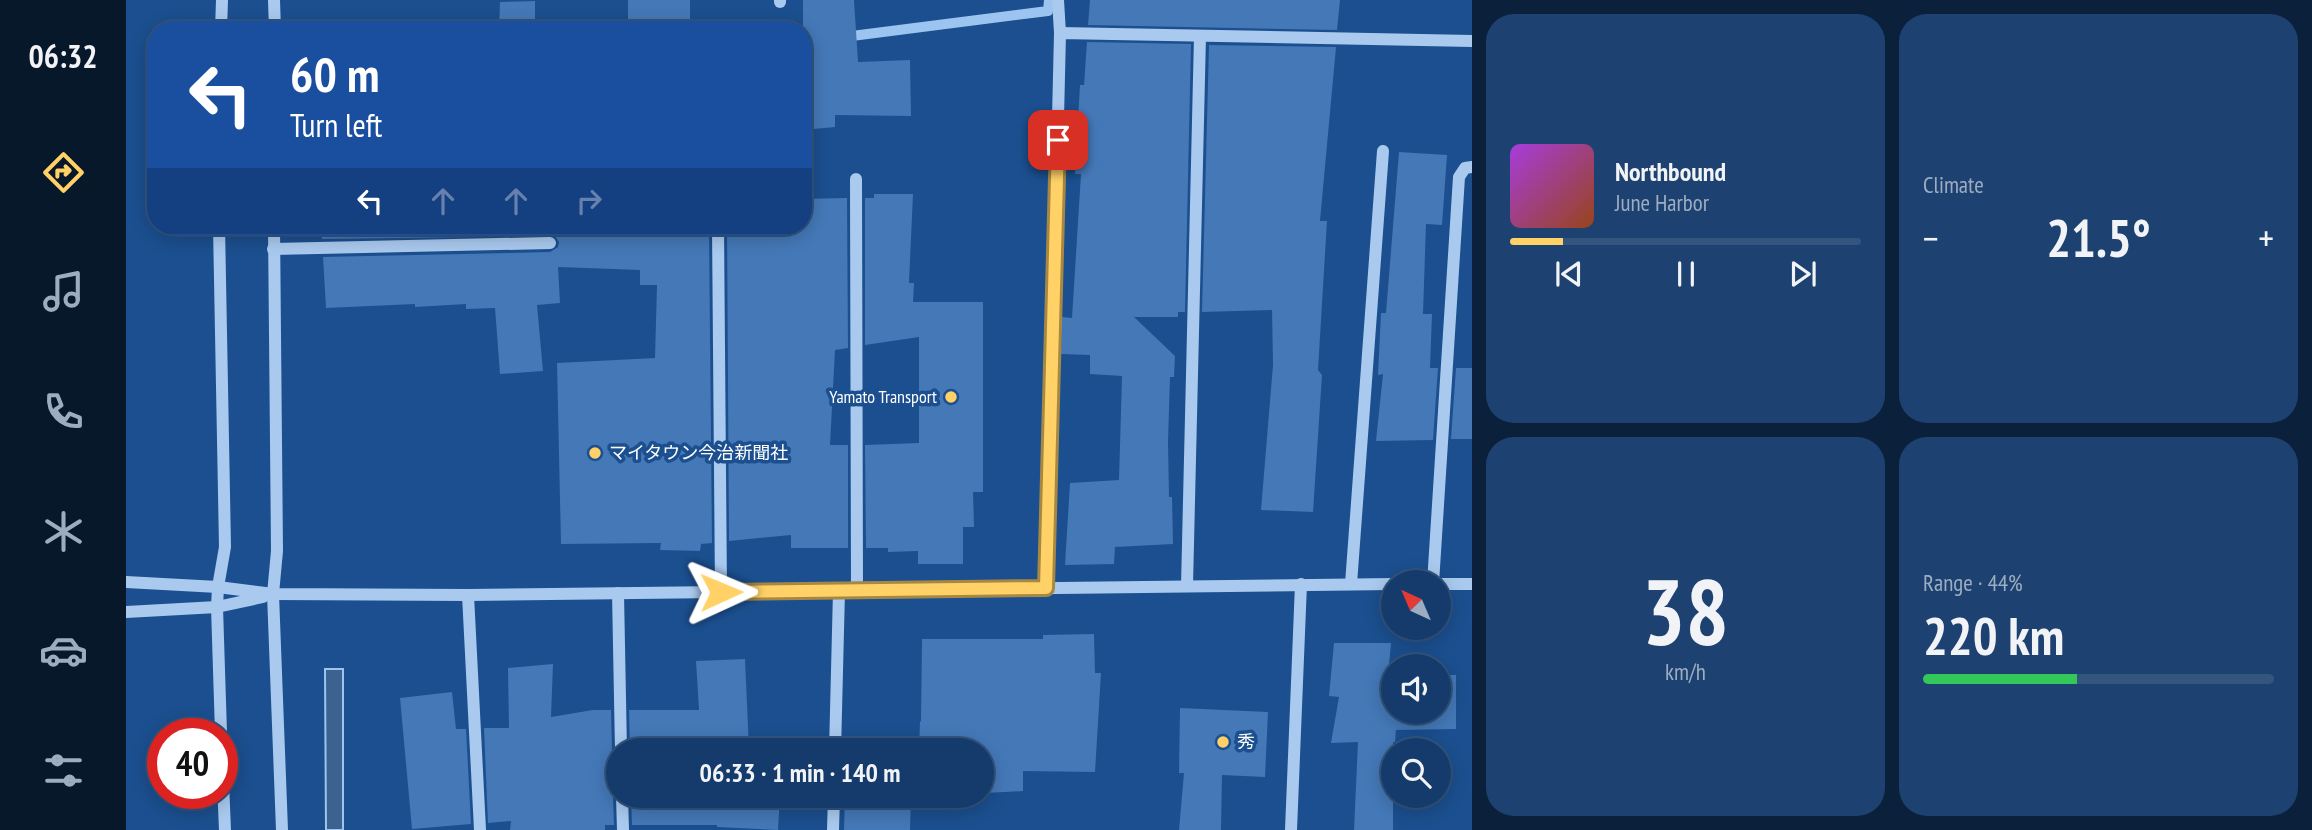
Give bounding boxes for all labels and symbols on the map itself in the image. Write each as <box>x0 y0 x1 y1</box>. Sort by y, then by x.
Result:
pin <box>1028 110 1088 170</box>
place label: Yamato Transport <box>829 385 937 408</box>
marker: Yamato Transport <box>943 389 959 405</box>
place label: マイタウン今治新聞社 <box>609 441 788 464</box>
marker: マイタウン今治新聞社 <box>587 445 603 461</box>
position arrow <box>684 555 758 629</box>
north arrow <box>1381 570 1451 640</box>
speed limit sign: 40 <box>147 718 238 809</box>
place label: 秀 <box>1237 730 1255 753</box>
marker: 秀 <box>1215 734 1231 750</box>

